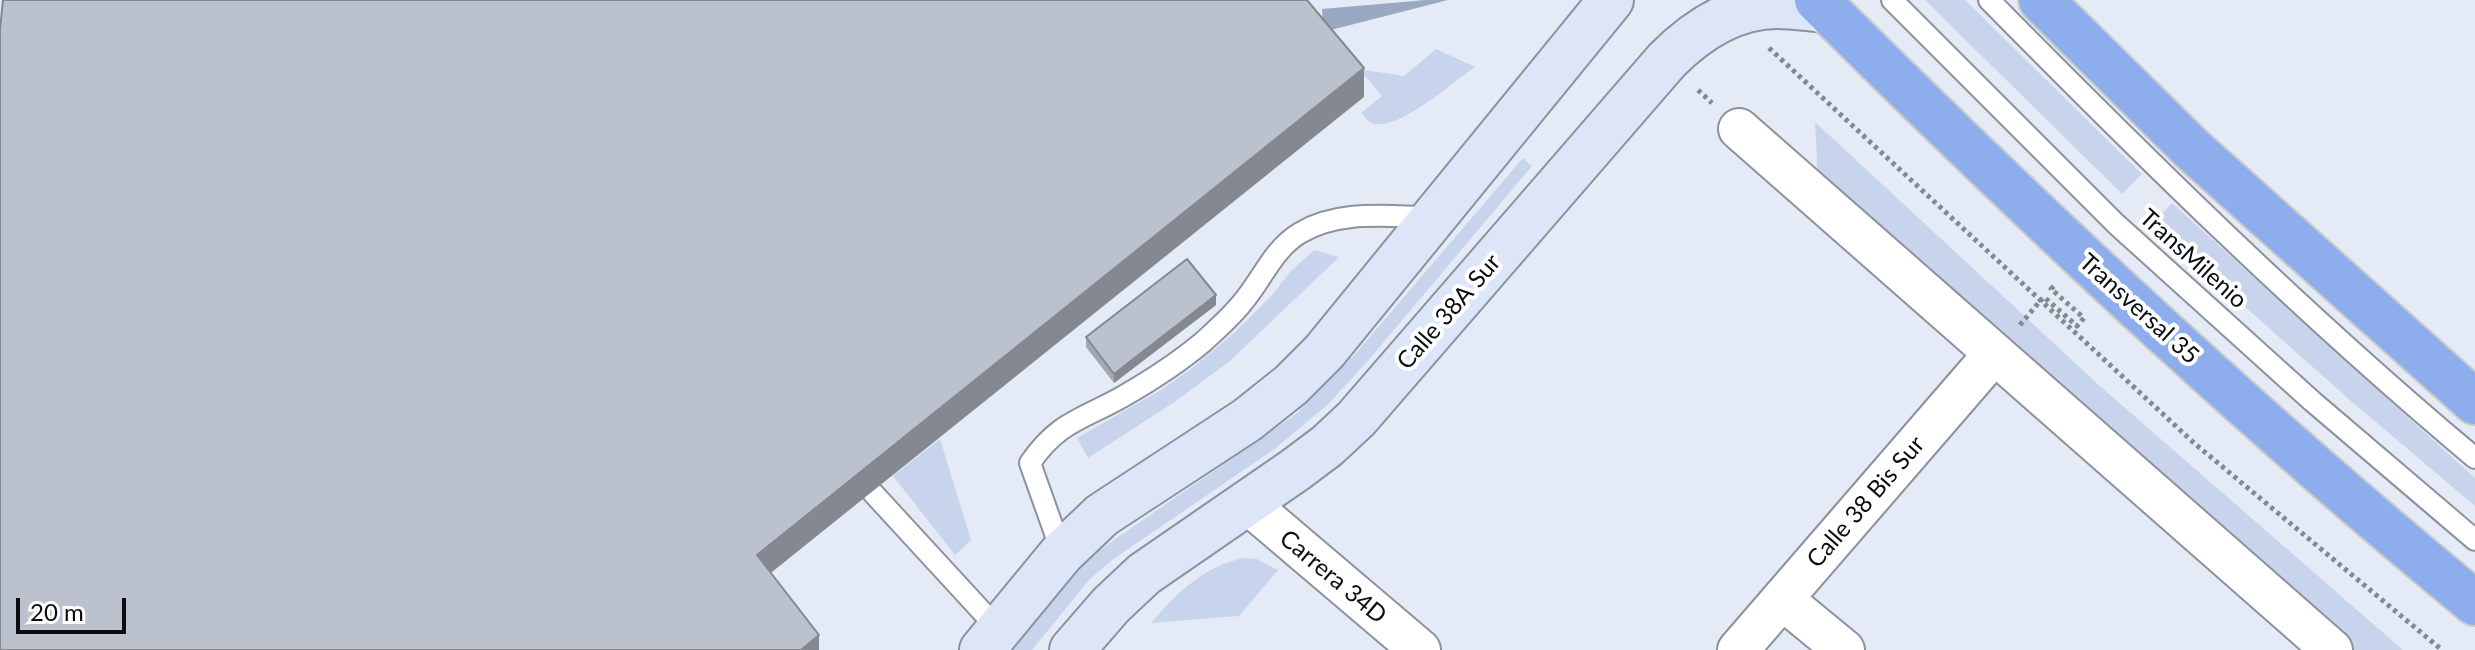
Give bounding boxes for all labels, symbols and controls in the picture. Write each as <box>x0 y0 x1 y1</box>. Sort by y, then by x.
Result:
street label: TransMilenio <box>2133 203 2253 315</box>
street label: Transversal 35 <box>2073 248 2205 370</box>
street label: Calle 38A Sur <box>1391 249 1507 375</box>
street label: Calle 38 Bis Sur <box>1801 430 1931 574</box>
street label: Carrera 34D <box>1274 524 1392 630</box>
scale bar <box>20 582 130 632</box>
text: 20 m <box>30 597 84 626</box>

